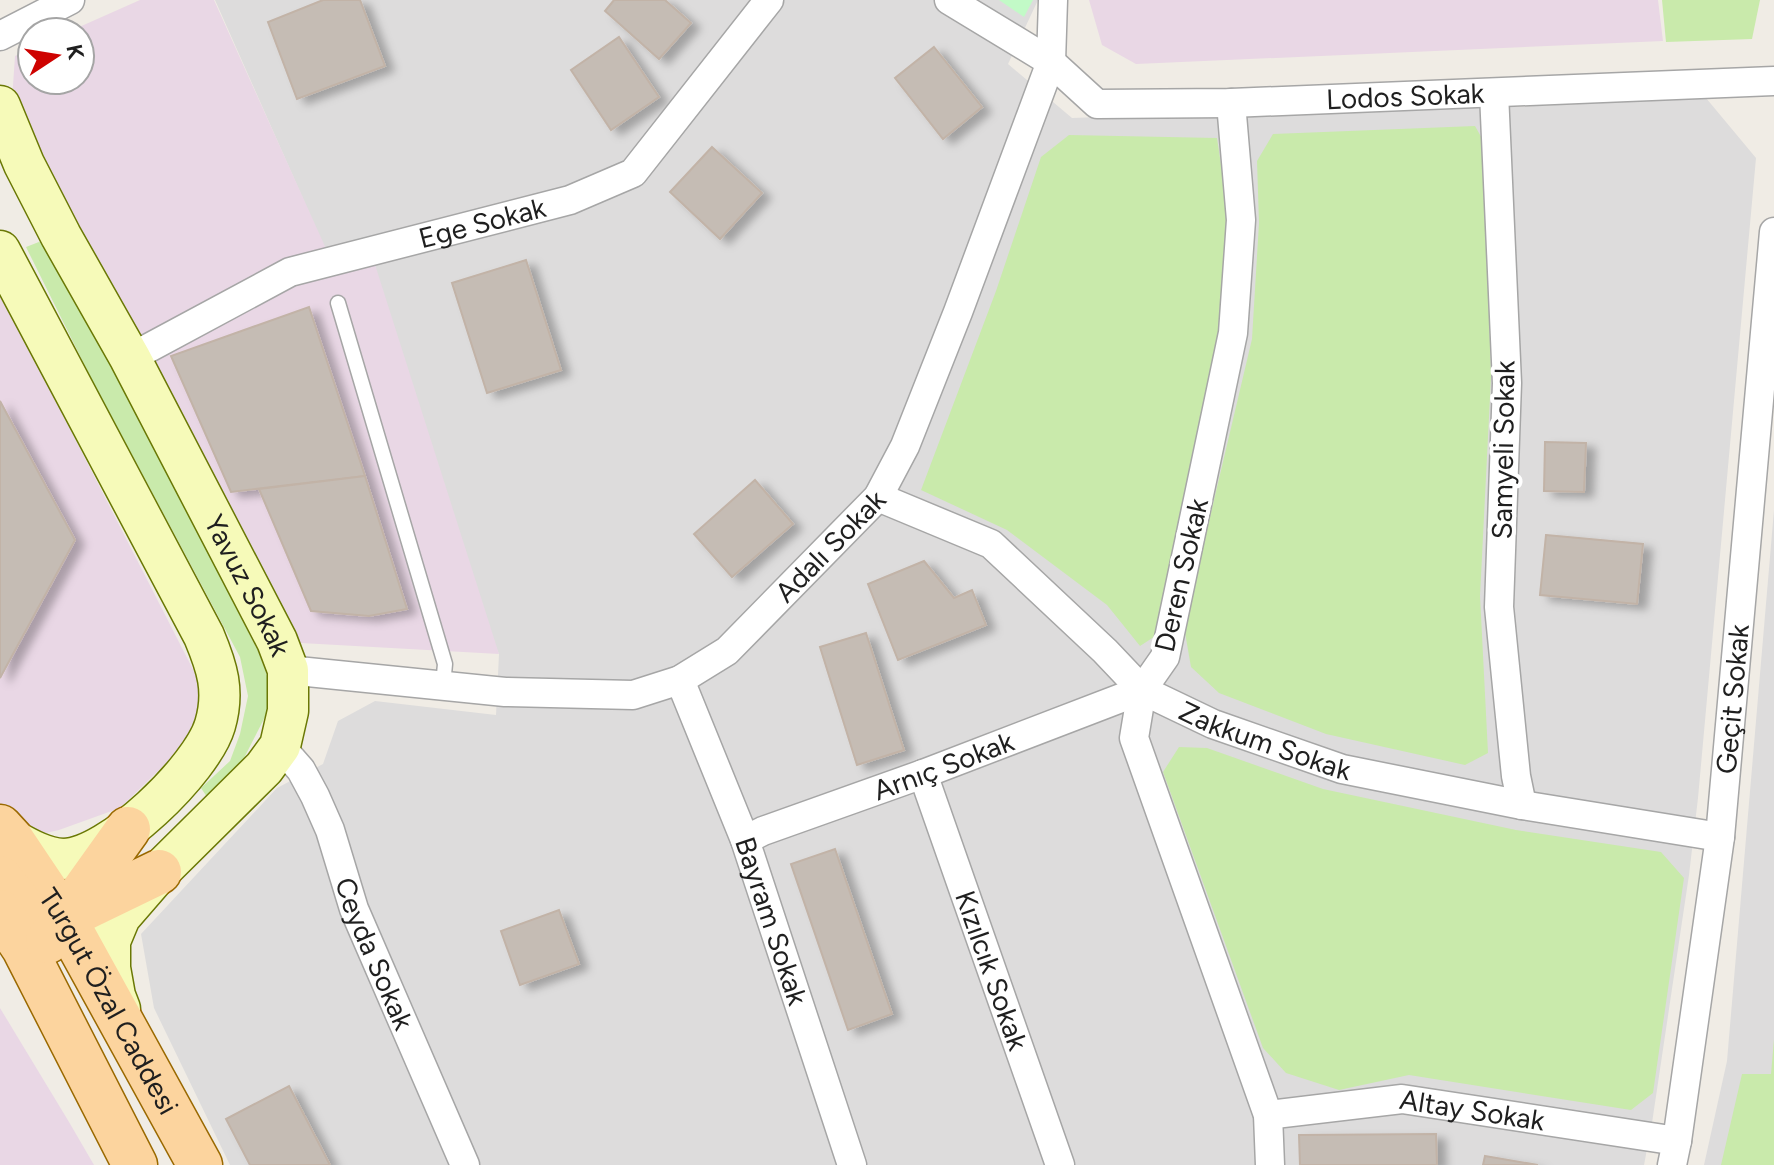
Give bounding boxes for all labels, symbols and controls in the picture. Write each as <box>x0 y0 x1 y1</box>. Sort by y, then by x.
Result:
north arrow <box>16 16 96 96</box>
text: K <box>60 42 90 62</box>
street label: Lodos Sokak <box>1326 76 1485 116</box>
street label: Ege Sokak <box>415 190 550 255</box>
street label: Samyeli Sokak <box>1484 360 1522 540</box>
street label: Adalı Sokak <box>768 482 893 609</box>
street label: Deren Sokak <box>1147 495 1215 655</box>
street label: Yavuz Sokak <box>197 509 298 661</box>
street label: Geçit Sokak <box>1709 622 1756 775</box>
street label: Zakkum Sokak <box>1174 693 1354 787</box>
street label: Arnıç Sokak <box>869 724 1019 807</box>
street label: Bayram Sokak <box>728 833 815 1010</box>
street label: Ceyda Sokak <box>328 873 421 1035</box>
street label: Turgut Özal Caddesi <box>32 882 186 1120</box>
street label: Kızılcık Sokak <box>948 886 1036 1055</box>
street label: Altay Sokak <box>1398 1082 1547 1138</box>

